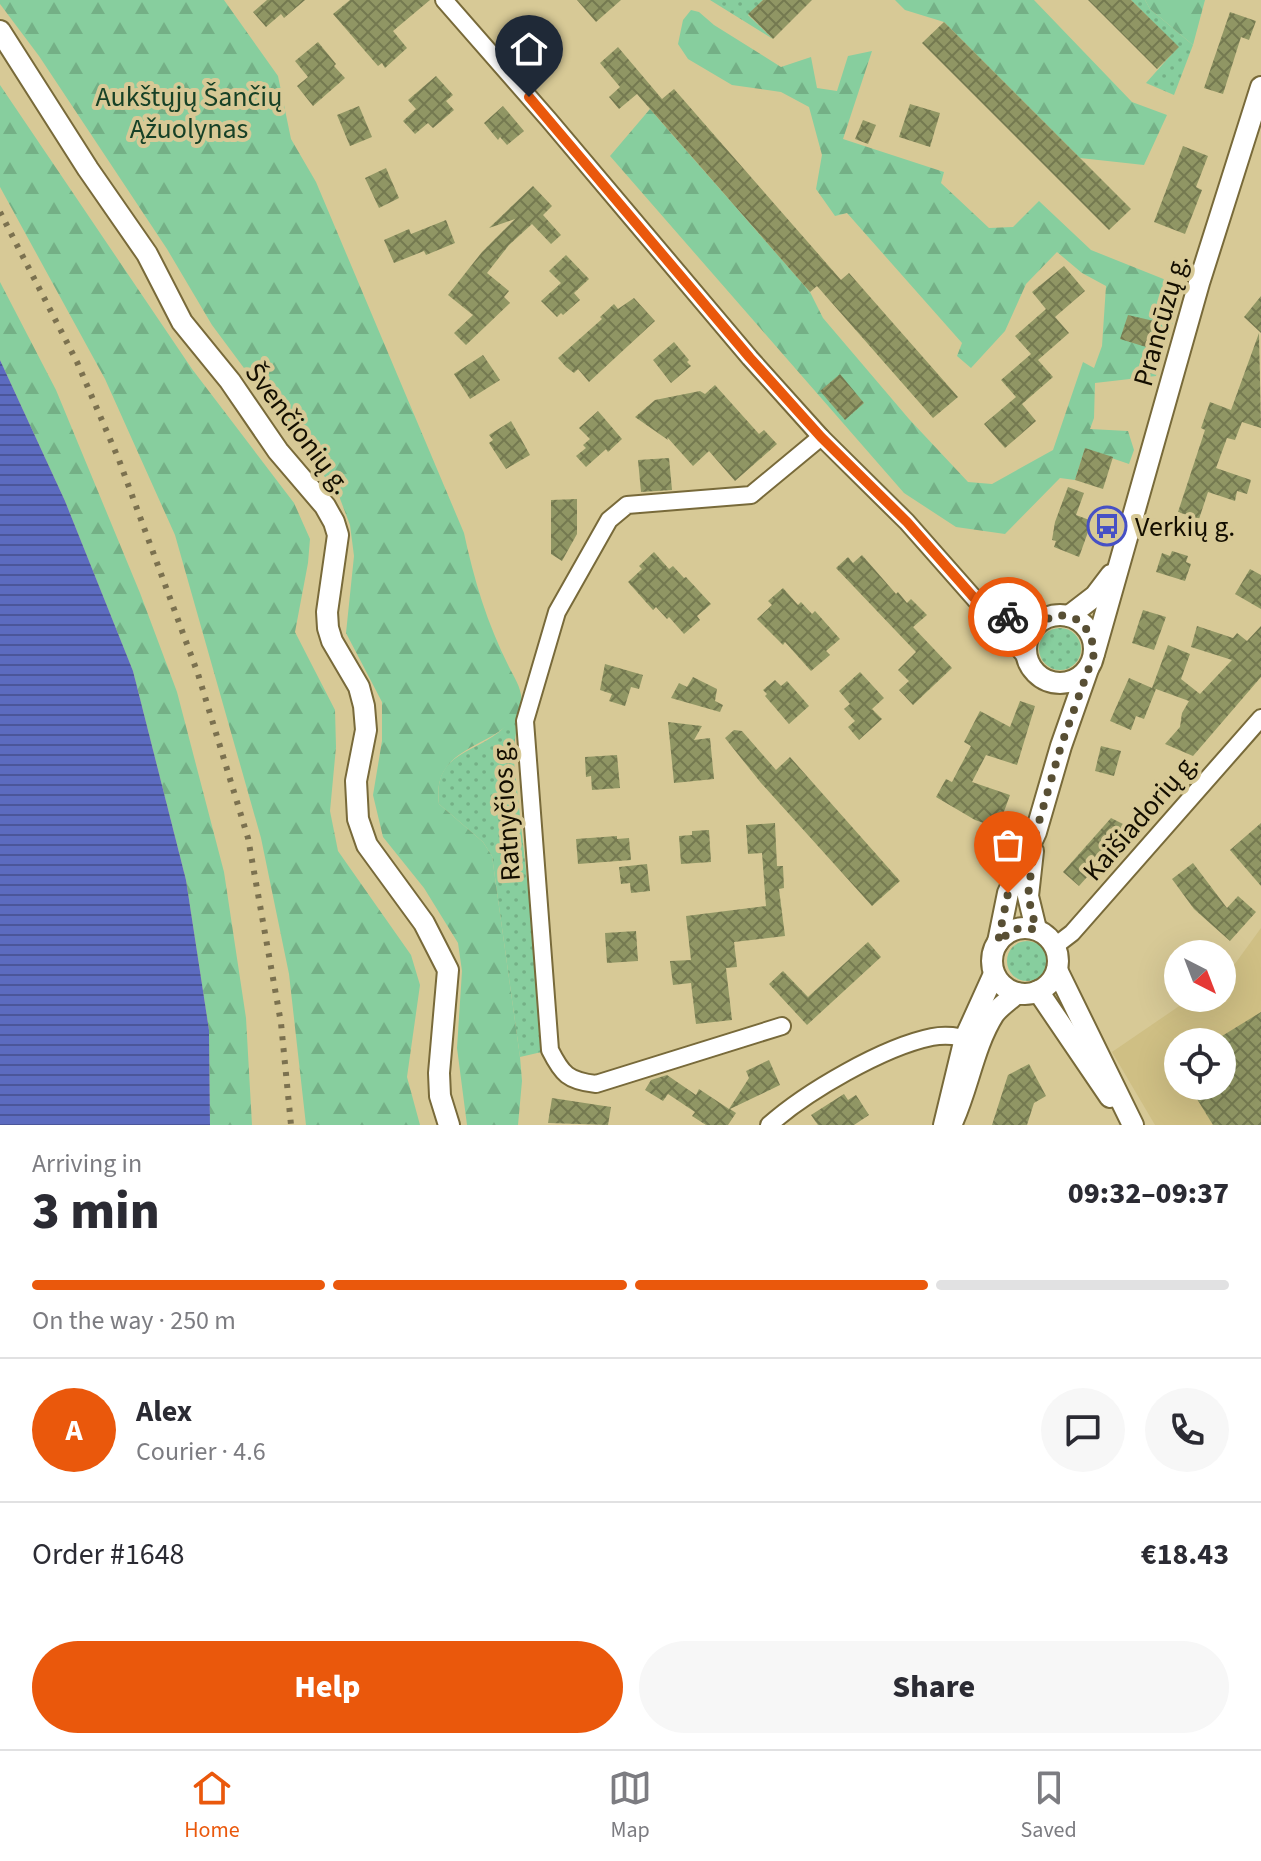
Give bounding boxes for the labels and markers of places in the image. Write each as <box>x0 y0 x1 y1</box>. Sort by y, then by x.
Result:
pin <box>495 15 563 97</box>
bus stop icon: Verkių g. <box>1086 505 1128 547</box>
place label: Verkių g. <box>1135 507 1235 547</box>
pin <box>974 811 1042 893</box>

